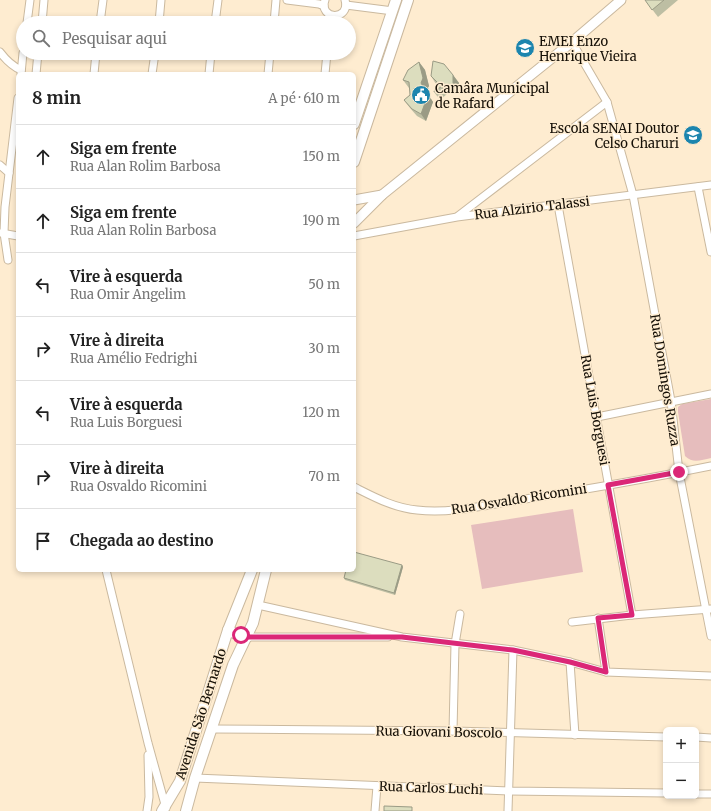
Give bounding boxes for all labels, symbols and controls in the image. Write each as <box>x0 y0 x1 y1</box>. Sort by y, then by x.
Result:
search box <box>16 16 356 60</box>
icon: search <box>30 27 52 49</box>
text: Pesquisar aqui <box>62 29 167 48</box>
place label: EMEI Enzo Henrique Vieira <box>539 33 637 65</box>
school or university icon: EMEI Enzo Henrique Vieira <box>514 37 536 59</box>
place label: Camâra Municipal de Rafard <box>435 80 549 112</box>
public building icon: Camâra Municipal de Rafard <box>410 84 432 106</box>
text: 8 min <box>32 87 81 109</box>
text: A pé · 610 m <box>268 90 340 107</box>
place label: Escola SENAI Doutor Celso Charuri <box>549 120 679 152</box>
school or university icon: Escola SENAI Doutor Celso Charuri <box>682 124 704 146</box>
text: Siga em frente <box>70 139 177 158</box>
icon: ahead <box>32 146 54 168</box>
text: 150 m <box>303 148 340 165</box>
text: Rua Alan Rolim Barbosa <box>70 158 221 175</box>
street label: Rua Alzirio Talassi <box>473 192 591 224</box>
text: Siga em frente <box>70 203 177 222</box>
icon: ahead <box>32 210 54 232</box>
text: 190 m <box>303 212 340 229</box>
text: Rua Alan Rolin Barbosa <box>70 222 216 239</box>
text: Vire à esquerda <box>70 267 183 286</box>
icon: left <box>32 274 54 296</box>
text: 50 m <box>308 276 340 293</box>
text: Rua Omir Angelim <box>70 286 186 303</box>
street label: Rua Domingos Ruzza <box>646 313 684 447</box>
text: Vire à direita <box>70 331 164 350</box>
icon: right <box>32 338 54 360</box>
text: 30 m <box>308 340 340 357</box>
text: Rua Amélio Fedrighi <box>70 350 197 367</box>
street label: Rua Luis Borguesi <box>577 353 613 467</box>
text: Vire à esquerda <box>70 395 183 414</box>
icon: left <box>32 402 54 424</box>
text: 120 m <box>302 404 340 421</box>
text: Rua Luis Borguesi <box>70 414 182 431</box>
text: Vire à direita <box>70 459 164 478</box>
route end <box>670 463 688 481</box>
icon: right <box>32 466 54 488</box>
text: 70 m <box>309 468 340 485</box>
text: Rua Osvaldo Ricomini <box>70 478 207 495</box>
street label: Rua Osvaldo Ricomini <box>450 480 588 518</box>
icon: arrive <box>32 530 54 552</box>
text: Chegada ao destino <box>70 531 213 550</box>
route start <box>232 626 250 644</box>
street label: Avenida São Bernardo <box>171 646 230 783</box>
street label: Rua Giovani Boscolo <box>376 722 503 742</box>
map controls <box>663 727 699 799</box>
button: + <box>663 727 699 763</box>
button: − <box>663 763 699 799</box>
street label: Rua Carlos Luchi <box>379 778 483 798</box>

